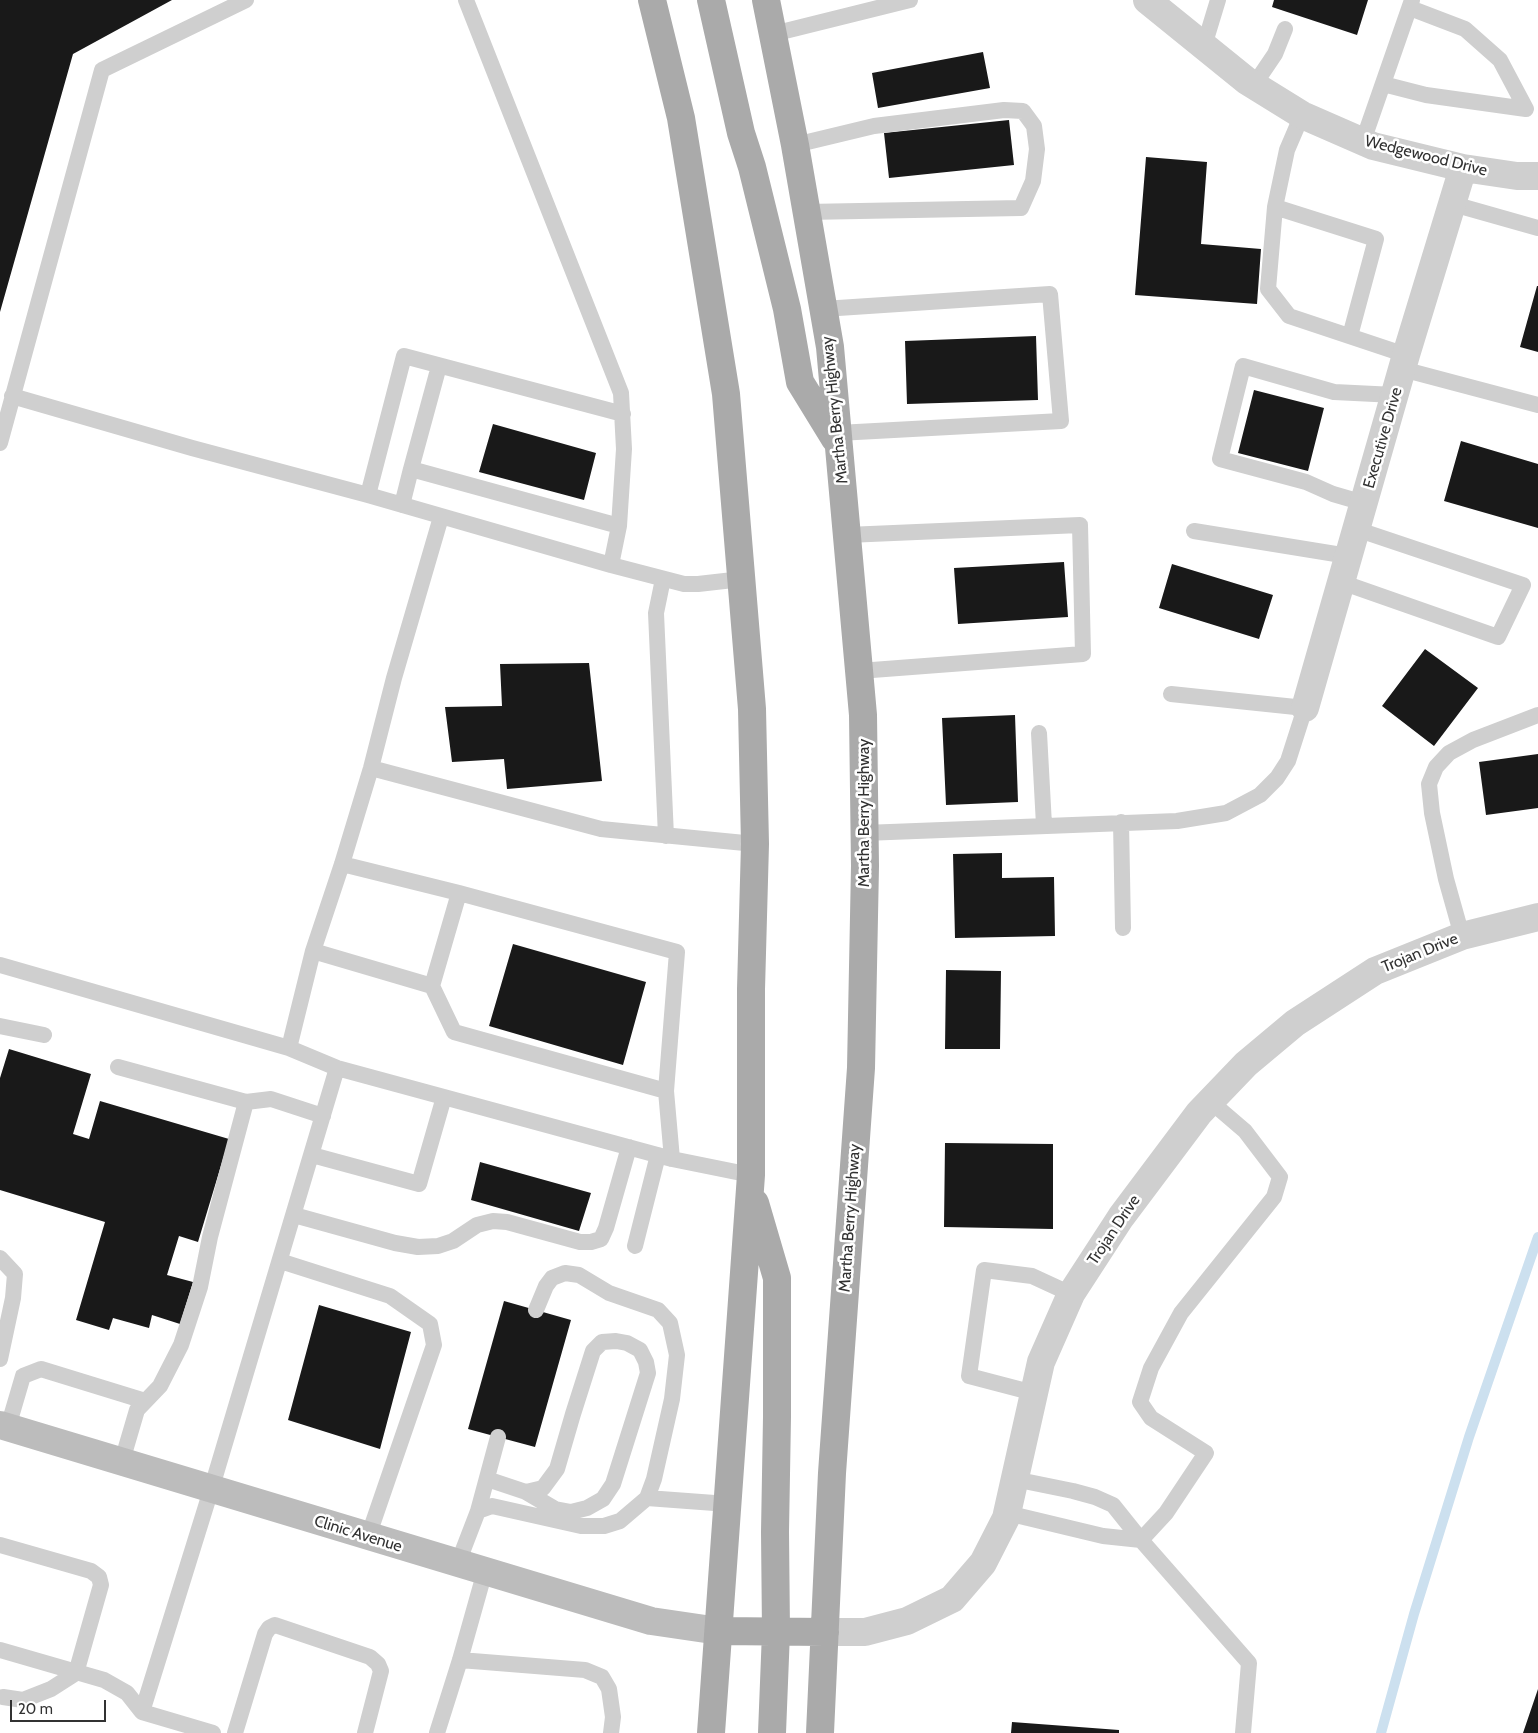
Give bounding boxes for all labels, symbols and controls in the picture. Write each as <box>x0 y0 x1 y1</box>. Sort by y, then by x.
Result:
street label: Wedgewood Drive <box>1363 132 1489 180</box>
street label: Martha Berry Highway <box>818 335 852 485</box>
street label: Executive Drive <box>1359 385 1407 491</box>
street label: Martha Berry Highway <box>854 739 874 887</box>
street label: Trojan Drive <box>1379 929 1461 977</box>
street label: Martha Berry Highway <box>835 1143 865 1293</box>
street label: Trojan Drive <box>1084 1191 1144 1269</box>
street label: Clinic Avenue <box>312 1512 404 1556</box>
scale bar <box>12 1690 109 1722</box>
text: 20 m <box>18 1700 53 1718</box>

